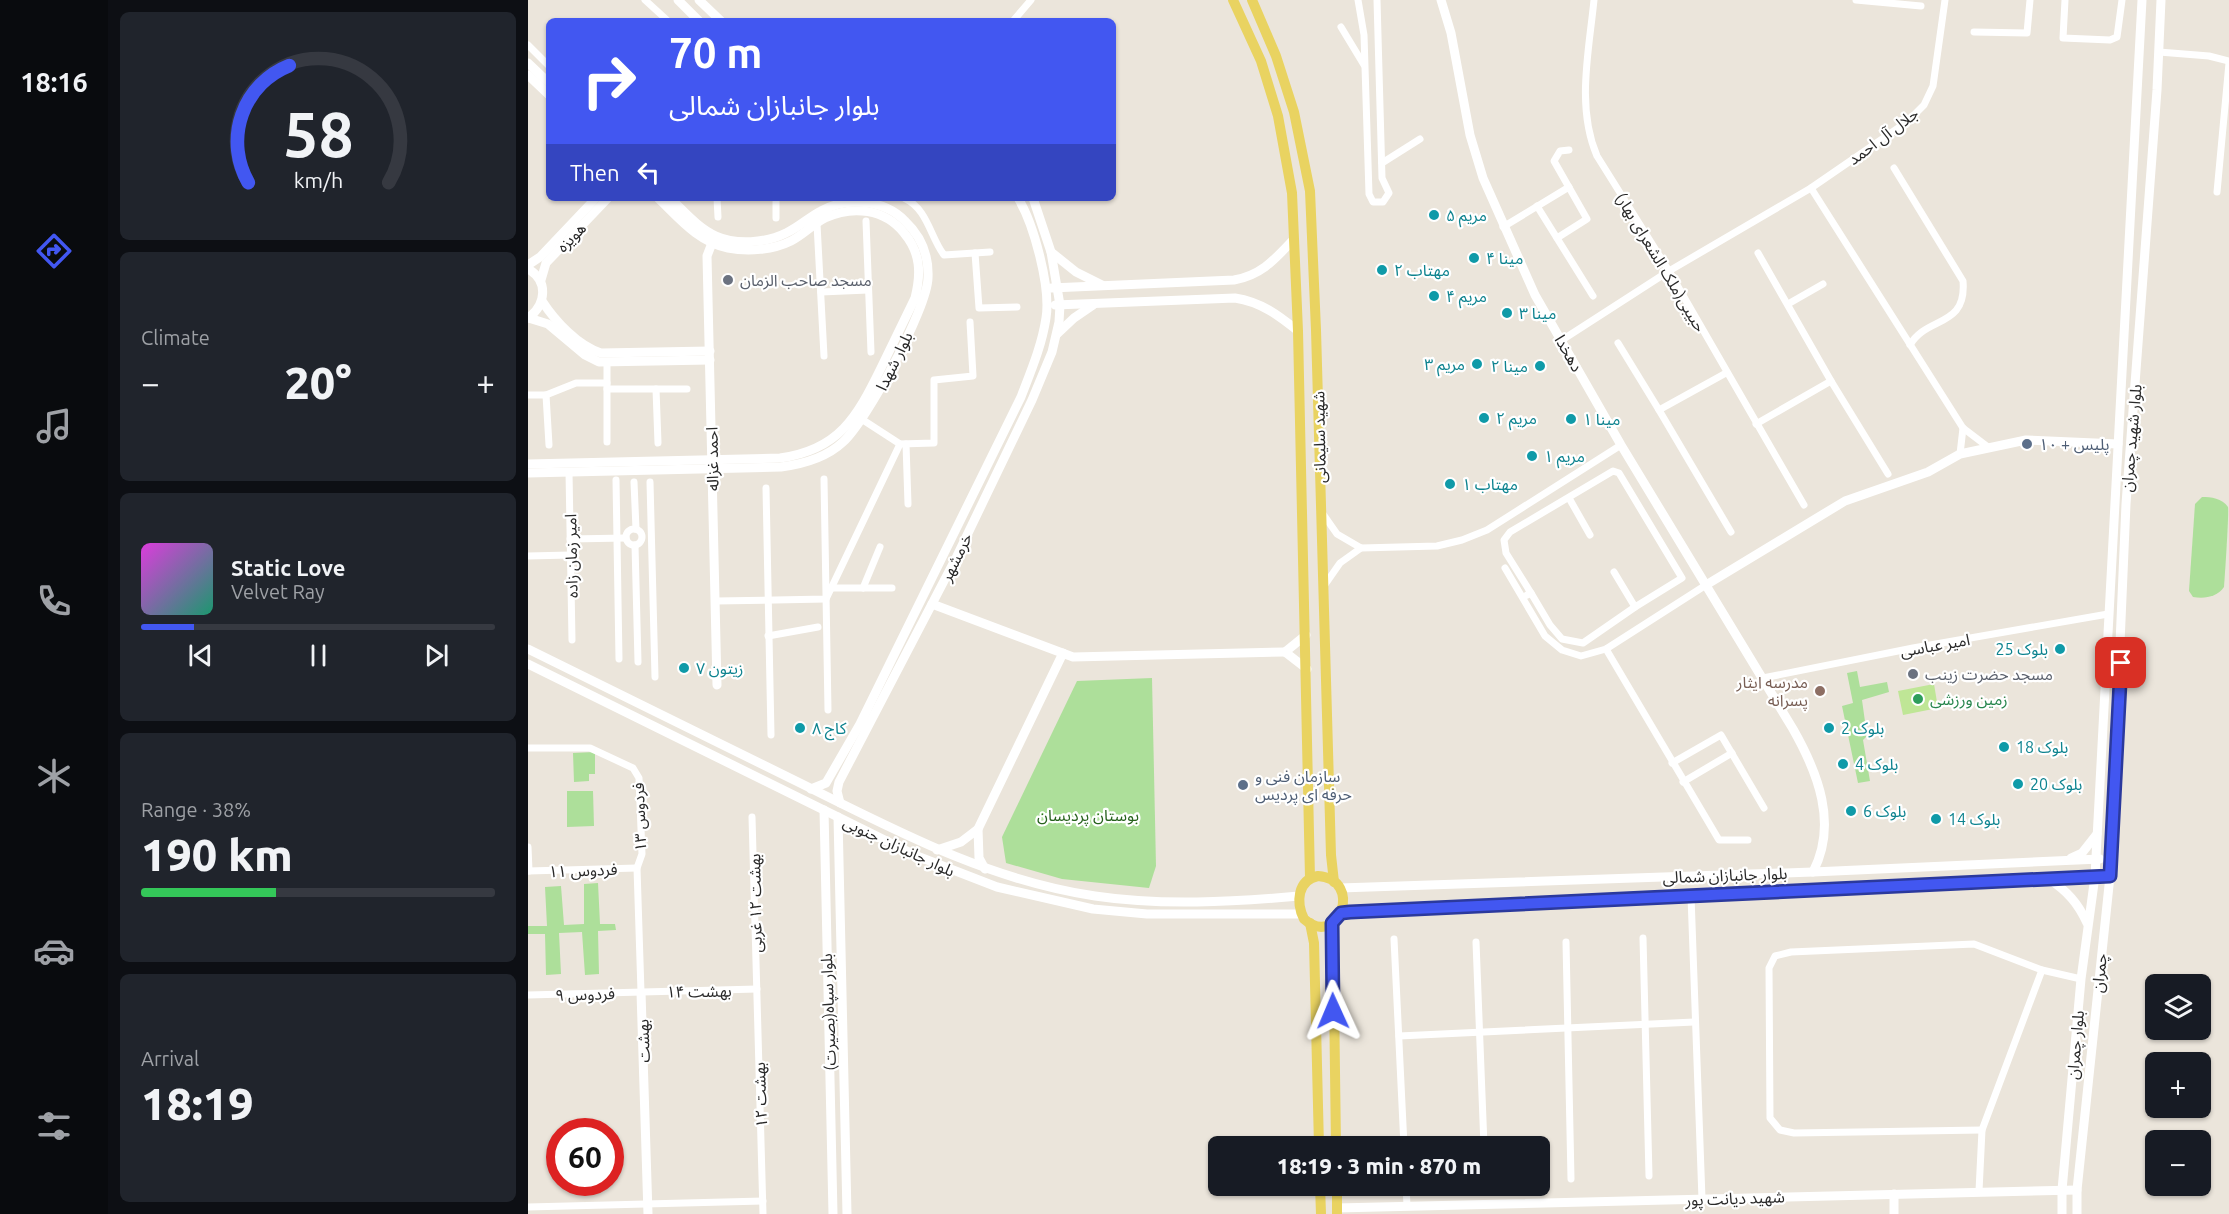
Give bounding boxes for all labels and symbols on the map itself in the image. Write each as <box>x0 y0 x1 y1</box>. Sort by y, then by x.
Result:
street label: جلال آل احمد <box>1844 104 1923 170</box>
street label: حبیبی(ملک الشعرای بهار) <box>1611 189 1710 335</box>
place label: مریم ۵ <box>1446 206 1487 228</box>
marker: مریم ۵ <box>1427 208 1441 222</box>
street label: هویزه <box>553 219 590 256</box>
place label: مینا ۴ <box>1486 249 1523 267</box>
marker: مینا ۴ <box>1467 251 1481 265</box>
place label: مهتاب ۲ <box>1394 261 1450 280</box>
marker: مهتاب ۲ <box>1375 263 1389 277</box>
place label: مسجد صاحب الزمان <box>740 271 872 290</box>
marker: مسجد صاحب الزمان <box>721 273 735 287</box>
place label: مریم ۴ <box>1446 287 1487 309</box>
marker: مریم ۴ <box>1427 289 1441 303</box>
place label: مینا ۳ <box>1519 304 1556 322</box>
marker: مینا ۳ <box>1500 306 1514 320</box>
street label: بلوار شهدا <box>872 329 917 394</box>
street label: دهخدا <box>1551 331 1587 375</box>
place label: مریم ۳ <box>1424 355 1465 377</box>
marker: مریم ۳ <box>1470 357 1484 371</box>
place label: مینا ۲ <box>1491 357 1528 375</box>
marker: مینا ۲ <box>1533 359 1547 373</box>
street label: بلوار شهید چمران <box>2117 383 2147 493</box>
street label: شهید سلیمانی <box>1309 391 1330 483</box>
place label: مریم ۲ <box>1496 409 1537 431</box>
place label: مینا ۱ <box>1583 410 1620 428</box>
marker: مریم ۲ <box>1477 411 1491 425</box>
marker: مینا ۱ <box>1564 412 1578 426</box>
street label: احمد غزاله <box>702 427 723 491</box>
place label: پلیس + ۱۰ <box>2039 435 2110 455</box>
marker: پلیس + ۱۰ <box>2020 437 2034 451</box>
place label: مریم ۱ <box>1544 447 1585 469</box>
marker: مریم ۱ <box>1525 449 1539 463</box>
place label: مهتاب ۱ <box>1462 475 1518 494</box>
marker: مهتاب ۱ <box>1443 477 1457 491</box>
street label: امیر زمان زاده <box>561 514 582 598</box>
street label: خرمشهر <box>936 530 976 585</box>
street label: امیر عباسی <box>1899 630 1972 661</box>
pin <box>2095 637 2146 688</box>
place label: بلوک 25 <box>1996 640 2048 659</box>
marker: بلوک 25 <box>2053 642 2067 656</box>
place label: زیتون ۷ <box>696 659 743 678</box>
marker: زیتون ۷ <box>677 661 691 675</box>
place label: مسجد حضرت زینب <box>1925 665 2053 684</box>
marker: مسجد حضرت زینب <box>1906 667 1920 681</box>
place label: مدرسه ایثار پسرانه <box>1736 673 1808 711</box>
marker: مدرسه ایثار پسرانه <box>1813 684 1827 698</box>
place label: زمین ورزشی <box>1930 690 2008 709</box>
marker: زمین ورزشی <box>1911 692 1925 706</box>
place label: کاج ۸ <box>812 719 847 741</box>
place label: بلوک 2 <box>1841 719 1884 738</box>
marker: کاج ۸ <box>793 721 807 735</box>
marker: بلوک 2 <box>1822 721 1836 735</box>
place label: بلوک 18 <box>2016 738 2068 757</box>
marker: بلوک 18 <box>1997 740 2011 754</box>
place label: بلوک 4 <box>1855 755 1898 774</box>
marker: بلوک 4 <box>1836 757 1850 771</box>
place label: سازمان فنی و حرفه ای پردیس <box>1255 767 1352 805</box>
place label: بلوک 20 <box>2030 775 2082 794</box>
marker: بلوک 20 <box>2011 777 2025 791</box>
marker: سازمان فنی و حرفه ای پردیس <box>1236 778 1250 792</box>
street label: فردوس ۱۳ <box>629 782 650 852</box>
place label: بلوک 6 <box>1863 802 1906 821</box>
marker: بلوک 6 <box>1844 804 1858 818</box>
park label: بوستان پردیسان <box>1037 806 1139 826</box>
place label: بلوک 14 <box>1948 810 2000 829</box>
street label: بلوار جانبازان جنوبی <box>840 812 958 881</box>
marker: بلوک 14 <box>1929 812 1943 826</box>
street label: بهشت ۱۲ غربی <box>745 853 766 953</box>
street label: فردوس ۱۱ <box>548 860 618 881</box>
street label: بلوار جانبازان شمالی <box>1662 864 1788 887</box>
street label: چمران <box>2088 952 2112 994</box>
street label: بلوار سپاه(بصیرت) <box>817 953 841 1071</box>
position arrow <box>1301 979 1365 1043</box>
street label: بهشت ۱۴ <box>666 981 732 1002</box>
street label: فردوس ۹ <box>555 984 615 1005</box>
street label: بلوار چمران <box>2063 1010 2089 1081</box>
street label: بهشت <box>633 1019 654 1063</box>
street label: بهشت ۱۲ <box>750 1062 771 1128</box>
speed limit sign: 60 <box>546 1118 624 1196</box>
street label: شهید دیانت پور <box>1684 1187 1785 1211</box>

